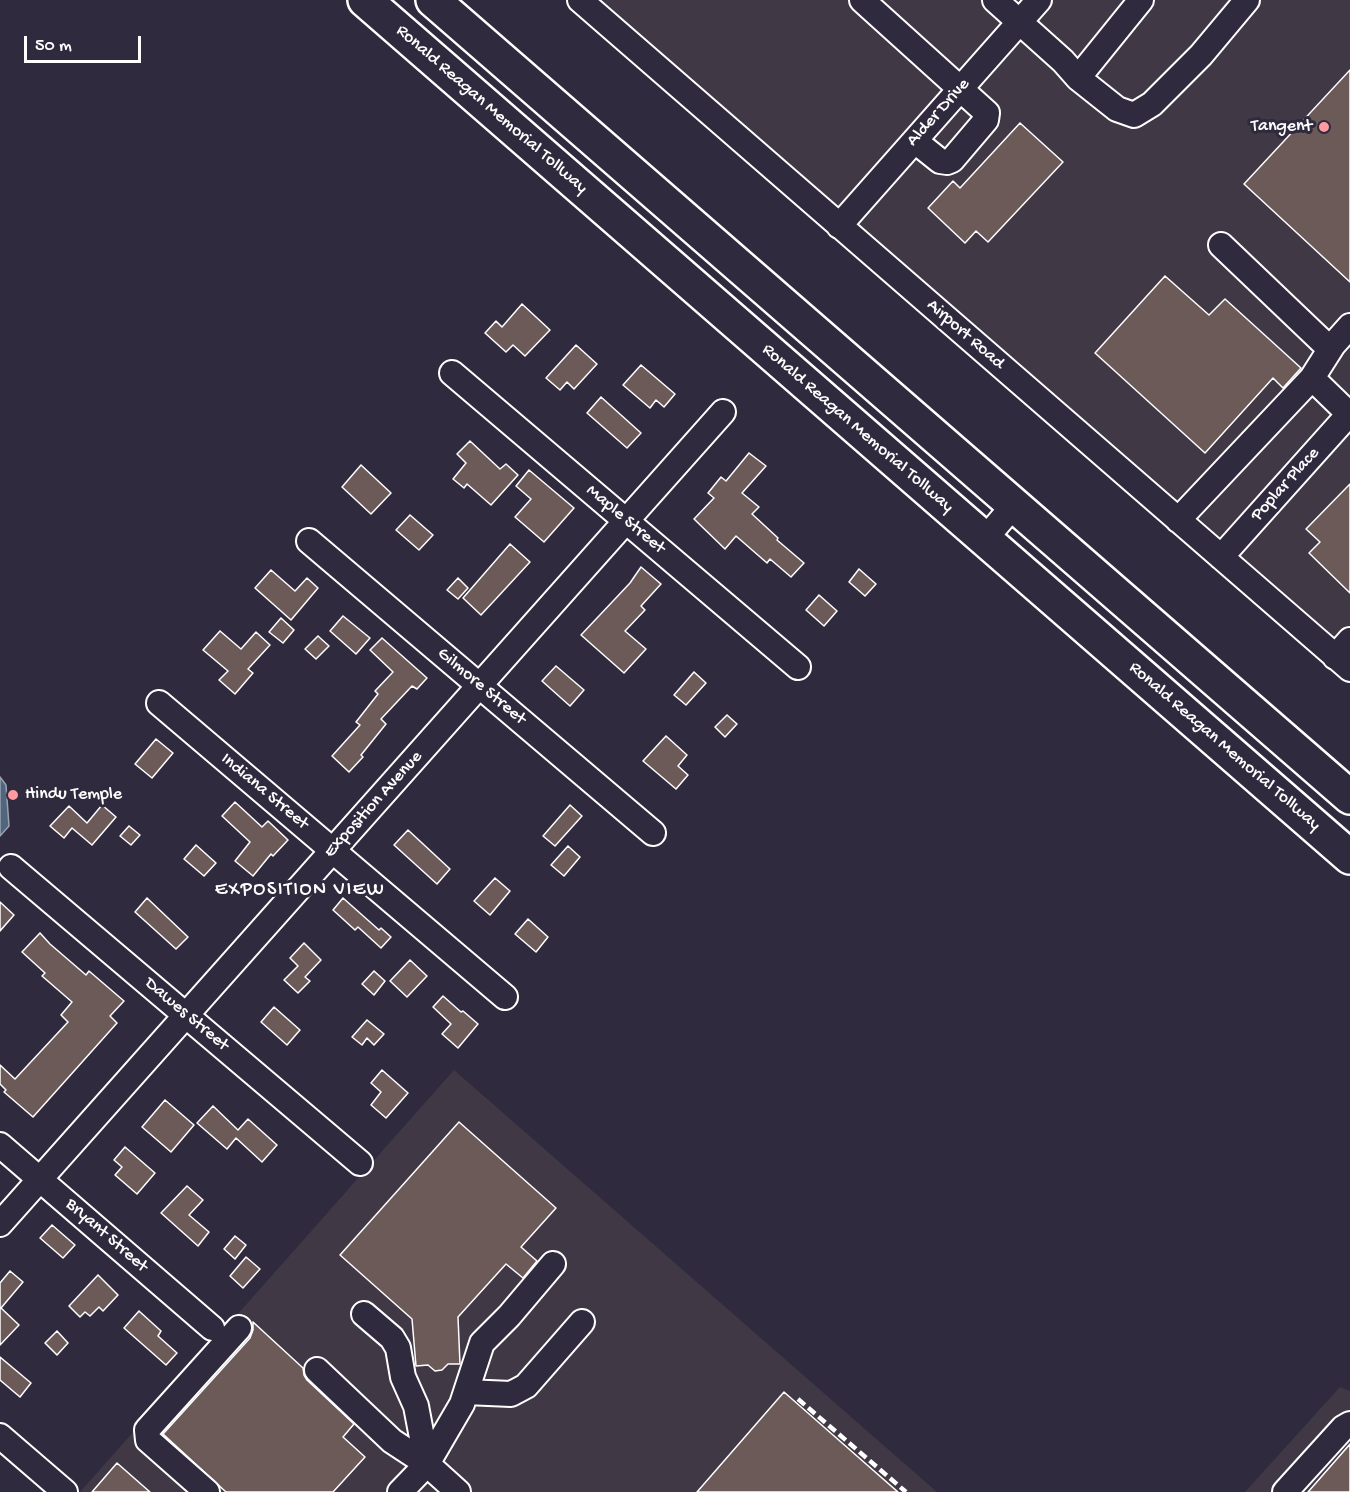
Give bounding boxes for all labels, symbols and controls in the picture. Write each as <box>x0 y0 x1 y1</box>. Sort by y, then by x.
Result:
street label: Ronald Reagan Memorial Tollway <box>391 21 591 199</box>
scale bar <box>27 24 144 62</box>
text: 50 m <box>35 36 72 57</box>
street label: Alder Drive <box>903 74 975 152</box>
place label: Tangent <box>1251 116 1312 138</box>
marker: Tangent <box>1317 120 1331 134</box>
street label: Airport Road <box>922 295 1008 375</box>
street label: Ronald Reagan Memorial Tollway <box>757 340 957 518</box>
street label: Poplar Place <box>1247 444 1325 526</box>
street label: Maple Street <box>581 481 669 559</box>
street label: Gilmore Street <box>432 644 530 730</box>
street label: Ronald Reagan Memorial Tollway <box>1124 658 1324 836</box>
street label: Exposition Avenue <box>320 747 428 863</box>
street label: Indiana Street <box>216 749 312 835</box>
place label: Hindu Temple <box>25 784 122 806</box>
marker: Hindu Temple <box>6 788 20 802</box>
district label: EXPOSITION VIEW <box>215 879 385 903</box>
street label: Dawes Street <box>139 973 233 1057</box>
street label: Bryant Street <box>60 1194 152 1278</box>

